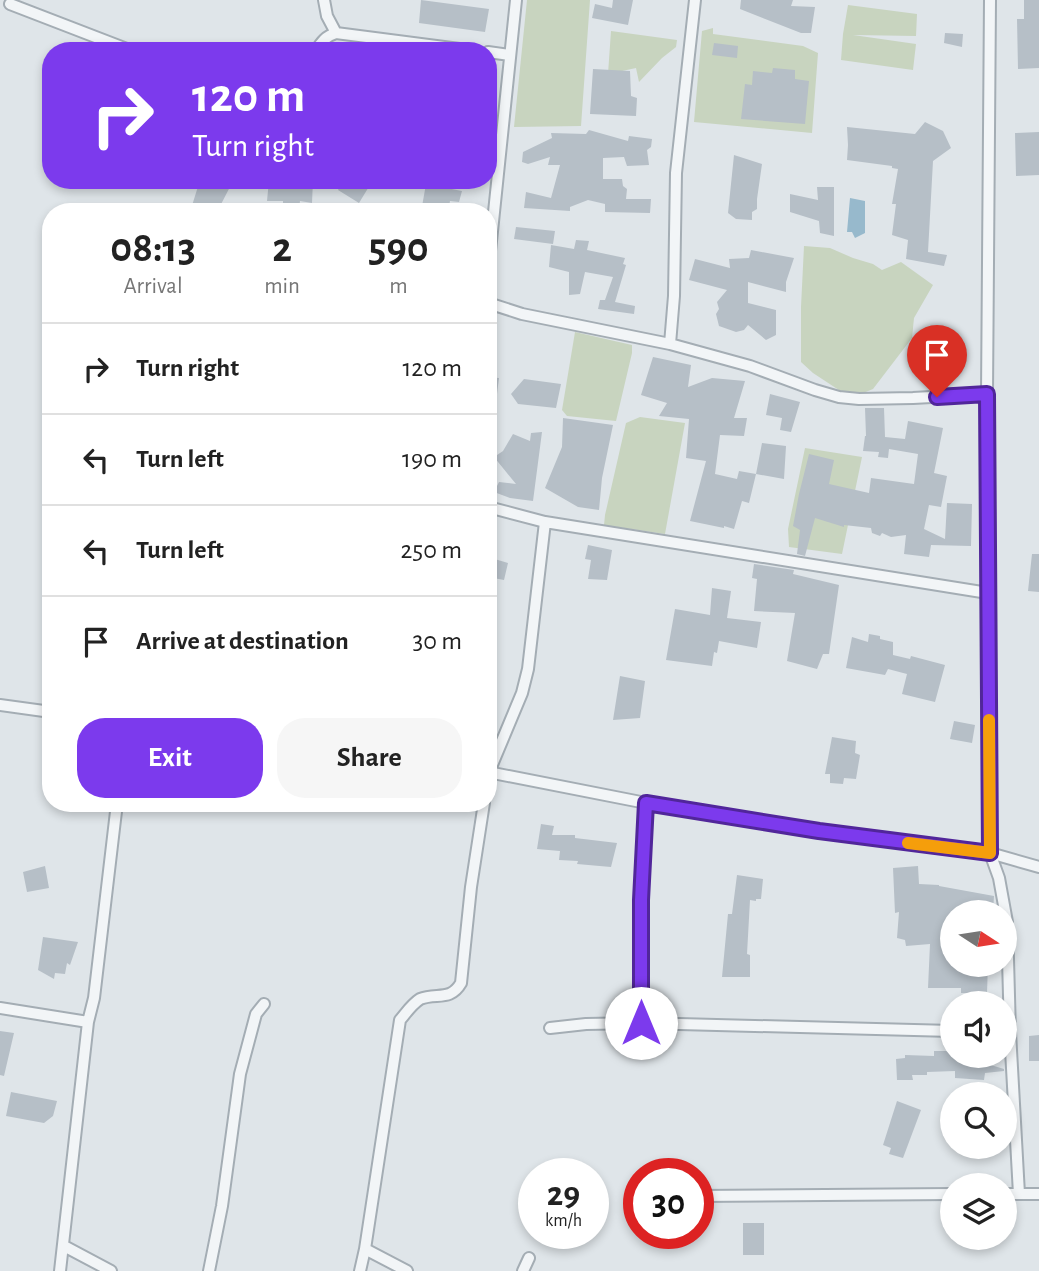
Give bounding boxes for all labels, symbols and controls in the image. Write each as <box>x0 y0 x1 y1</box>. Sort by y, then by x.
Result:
icon: right <box>77 70 168 161</box>
text: 120 m <box>192 72 305 121</box>
text: Turn right <box>192 130 314 162</box>
text: 08:13 <box>110 227 196 269</box>
text: 2 <box>272 227 292 269</box>
text: 590 <box>368 227 429 269</box>
text: Arrival <box>123 275 183 298</box>
text: min <box>264 275 300 298</box>
text: m <box>389 275 408 298</box>
pin <box>907 325 967 397</box>
icon: arrive <box>918 336 956 374</box>
icon: right <box>77 350 115 388</box>
text: Turn right <box>136 355 239 381</box>
text: 120 m <box>402 355 462 381</box>
icon: left <box>77 441 115 479</box>
text: Turn left <box>136 446 224 472</box>
text: 190 m <box>402 446 462 472</box>
icon: left <box>77 532 115 570</box>
text: Turn left <box>136 537 224 563</box>
text: 250 m <box>400 537 462 563</box>
icon: arrive <box>77 623 115 661</box>
text: Arrive at destination <box>136 628 349 654</box>
text: 30 m <box>412 628 462 654</box>
button: Exit <box>77 718 263 798</box>
button: Share <box>277 718 462 798</box>
north arrow <box>940 900 1017 976</box>
map controls <box>940 900 1017 1250</box>
position arrow <box>604 986 678 1060</box>
button: sound <box>940 991 1017 1068</box>
button: search <box>940 1082 1017 1159</box>
speed limit sign: 30 <box>623 1158 714 1249</box>
button: layers <box>940 1173 1017 1250</box>
text: 29 <box>547 1177 580 1212</box>
text: km/h <box>545 1212 582 1230</box>

